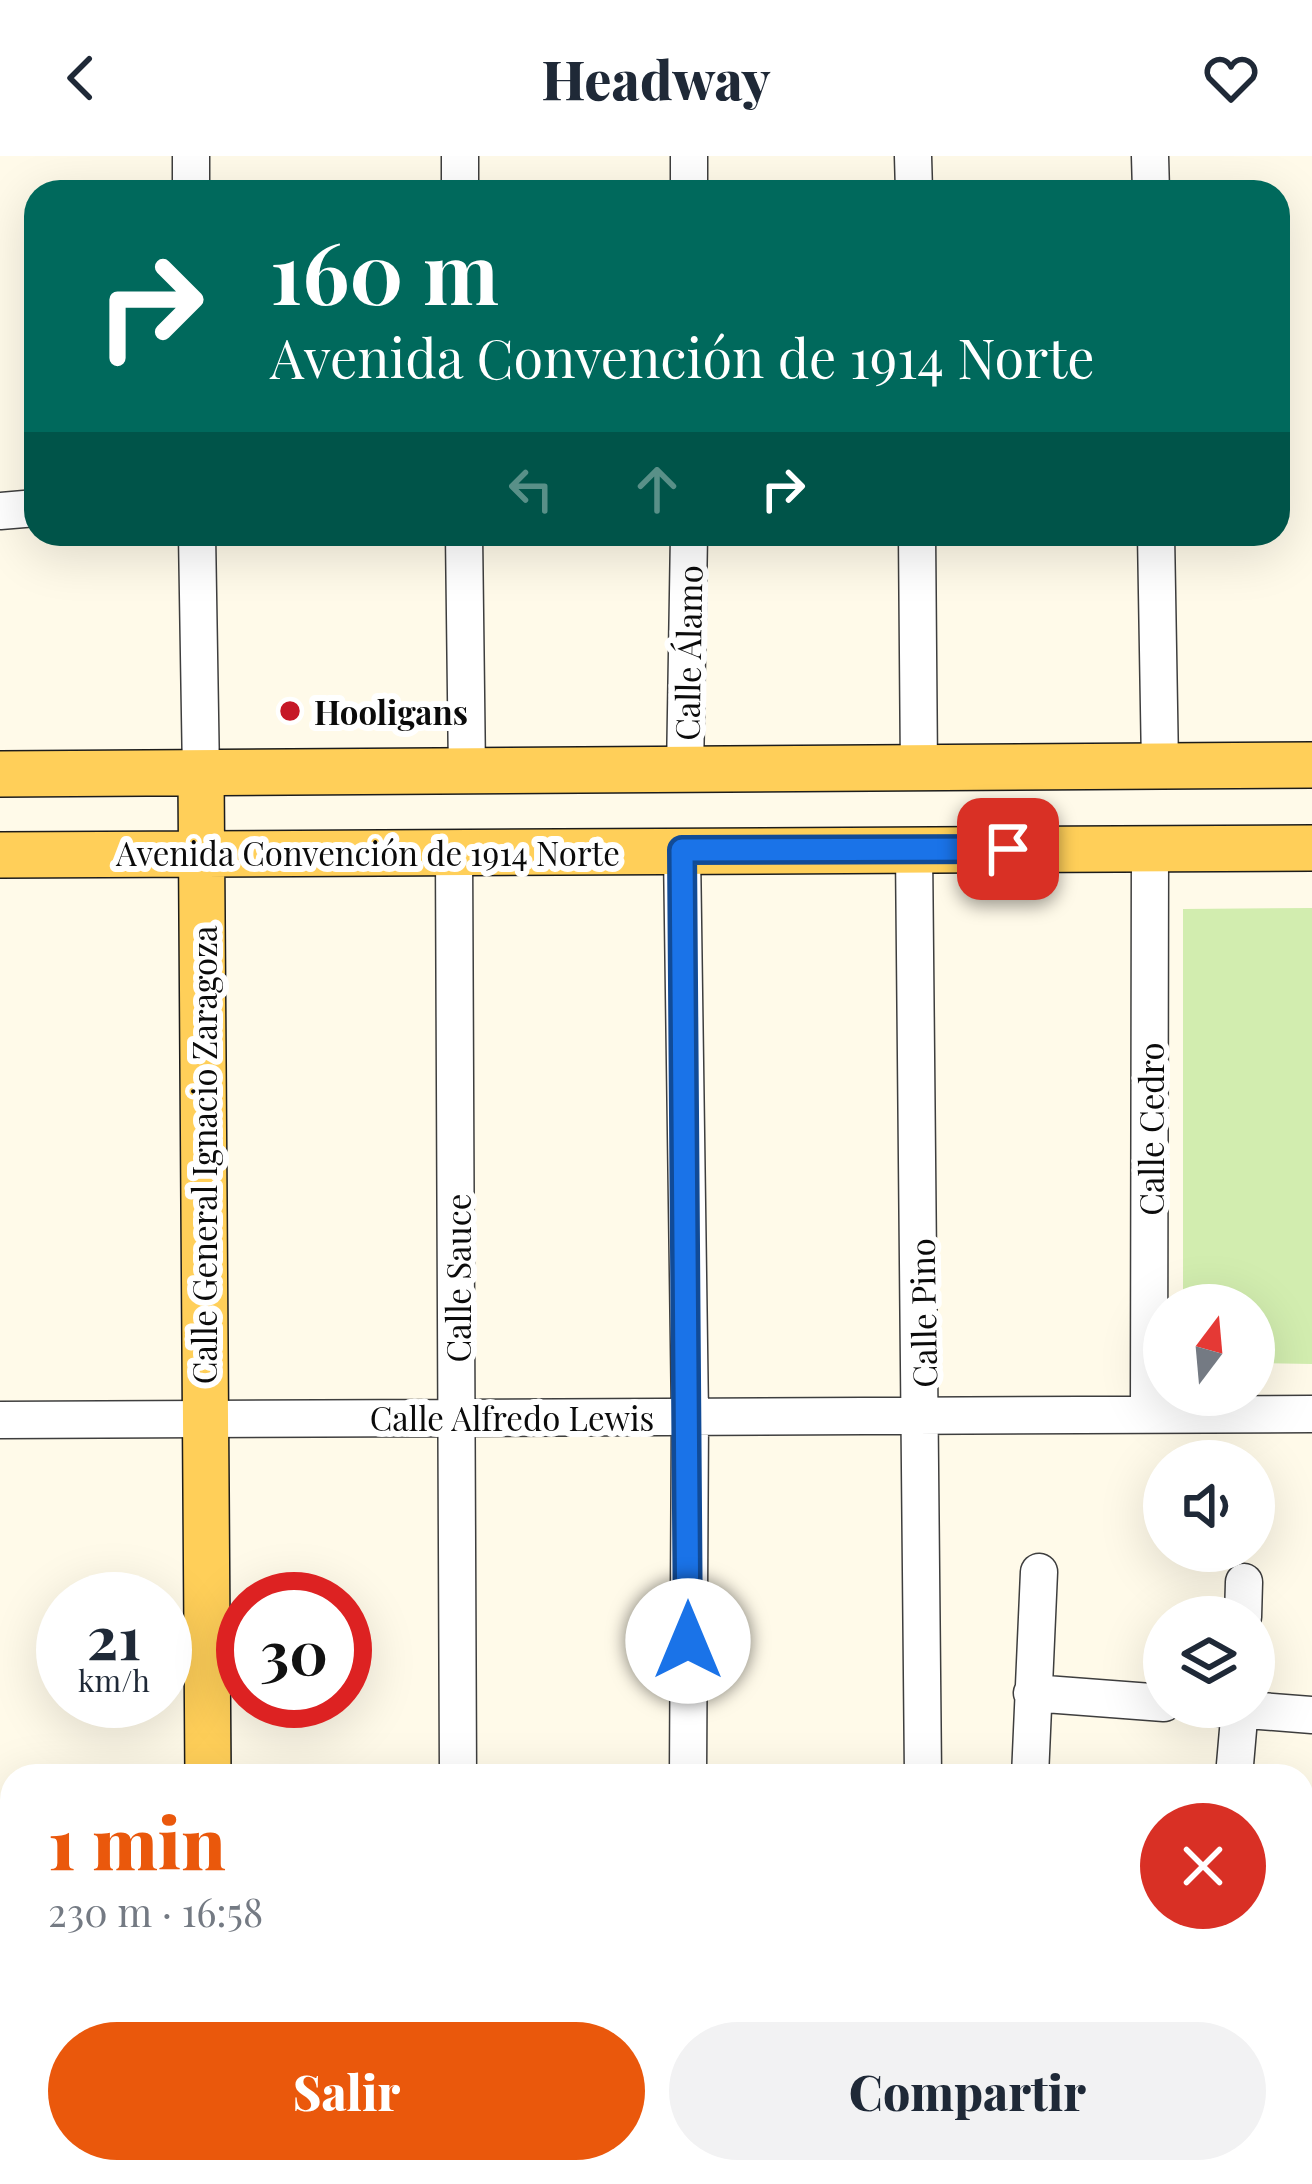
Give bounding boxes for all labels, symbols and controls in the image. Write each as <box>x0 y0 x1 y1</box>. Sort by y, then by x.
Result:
text: Headway <box>541 42 771 114</box>
icon: back <box>48 45 114 111</box>
icon: heart <box>1198 45 1264 111</box>
text: 160 m <box>270 214 499 326</box>
icon: right <box>72 228 228 384</box>
text: Avenida Convención de 1914 Norte <box>270 321 1095 393</box>
icon: left <box>498 456 564 522</box>
icon: ahead <box>624 456 690 522</box>
icon: right <box>750 456 816 522</box>
street label: Calle Álamo <box>663 565 711 741</box>
place label: Hooligans <box>314 689 468 733</box>
marker: Hooligans <box>277 698 303 724</box>
pin <box>957 798 1059 900</box>
icon: arrive <box>975 816 1041 882</box>
street label: Avenida Convención de 1914 Norte <box>115 830 620 874</box>
street label: Calle General Ignacio Zaragoza <box>181 925 225 1384</box>
street label: Calle Cedro <box>1128 1042 1172 1216</box>
street label: Calle Sauce <box>435 1194 479 1362</box>
street label: Calle Pino <box>899 1238 945 1388</box>
north arrow <box>1143 1284 1275 1416</box>
map controls <box>1143 1284 1275 1728</box>
street label: Calle Alfredo Lewis <box>370 1395 654 1439</box>
button: sound <box>1143 1440 1275 1572</box>
speed limit sign: 30 <box>216 1572 372 1728</box>
position arrow <box>625 1578 751 1704</box>
text: 21 <box>87 1595 141 1675</box>
button: layers <box>1143 1596 1275 1728</box>
text: km/h <box>78 1660 150 1700</box>
text: 1 min <box>48 1792 226 1888</box>
button: close <box>1140 1803 1266 1929</box>
text: 230 m · 16:58 <box>48 1885 263 1937</box>
button: Salir <box>48 2022 645 2160</box>
button: Compartir <box>669 2022 1266 2160</box>

